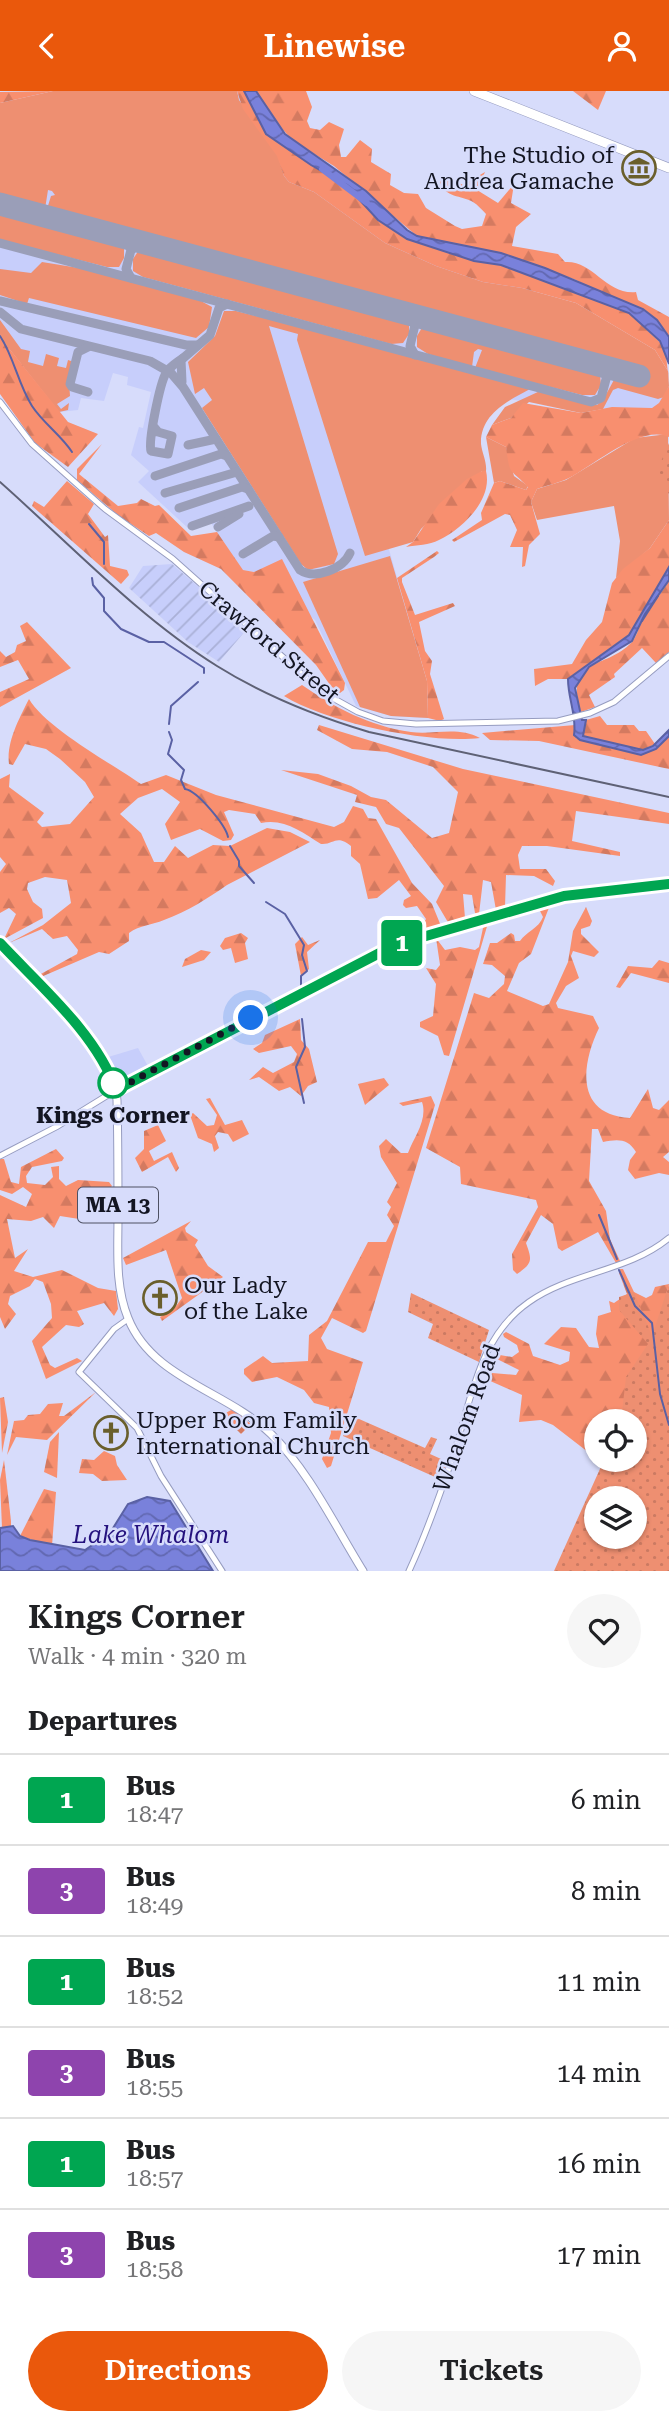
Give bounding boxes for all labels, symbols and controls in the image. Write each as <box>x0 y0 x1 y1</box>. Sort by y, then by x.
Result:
icon: back <box>28 27 66 65</box>
text: Linewise <box>264 27 405 65</box>
icon: person <box>603 27 641 65</box>
place label: The Studio of Andrea Gamache <box>424 142 615 195</box>
museum icon: The Studio of Andrea Gamache <box>620 149 658 187</box>
street label: Crawford Street <box>193 575 345 709</box>
line badge: 1 <box>379 920 425 966</box>
text: 1 <box>395 929 409 957</box>
your location <box>233 1000 268 1035</box>
marker: Kings Corner <box>98 1068 128 1098</box>
place label: Kings Corner <box>36 1102 190 1129</box>
road number: MA 13 <box>78 1187 158 1223</box>
place label: Our Lady of the Lake <box>184 1272 308 1325</box>
church icon: Our Lady of the Lake <box>141 1279 179 1317</box>
street label: Whalom Road <box>428 1340 506 1496</box>
place label: Upper Room Family International Church <box>136 1407 370 1460</box>
map controls <box>584 1409 647 1549</box>
button: locate <box>584 1409 647 1472</box>
church icon: Upper Room Family International Church <box>92 1414 130 1452</box>
button: layers <box>584 1486 647 1549</box>
water label: Lake Whalom <box>72 1521 229 1549</box>
button: heart <box>567 1594 641 1668</box>
text: Kings Corner <box>28 1597 245 1636</box>
text: Walk · 4 min · 320 m <box>28 1643 247 1670</box>
text: Departures <box>28 1706 177 1736</box>
text: Bus <box>126 1771 175 1801</box>
text: 6 min <box>571 1785 641 1815</box>
text: 1 <box>60 1786 73 1814</box>
text: 18:47 <box>126 1801 183 1828</box>
text: Bus <box>126 1862 175 1892</box>
text: 8 min <box>571 1876 641 1906</box>
text: 3 <box>60 1877 73 1905</box>
text: 18:49 <box>126 1892 183 1919</box>
text: Bus <box>126 1953 175 1983</box>
text: 11 min <box>557 1967 641 1997</box>
text: 1 <box>60 1968 73 1996</box>
text: 18:52 <box>126 1983 183 2010</box>
text: Bus <box>126 2044 175 2074</box>
text: 14 min <box>557 2058 641 2088</box>
text: 3 <box>60 2059 73 2087</box>
text: 18:55 <box>126 2074 183 2101</box>
text: Bus <box>126 2135 175 2165</box>
text: 16 min <box>557 2149 641 2179</box>
text: 1 <box>60 2150 73 2178</box>
text: 18:57 <box>126 2165 183 2192</box>
text: Bus <box>126 2226 175 2256</box>
text: 17 min <box>557 2240 641 2270</box>
text: 3 <box>60 2241 73 2269</box>
text: 18:58 <box>126 2256 183 2283</box>
button: Directions <box>28 2331 328 2411</box>
button: Tickets <box>342 2331 641 2411</box>

